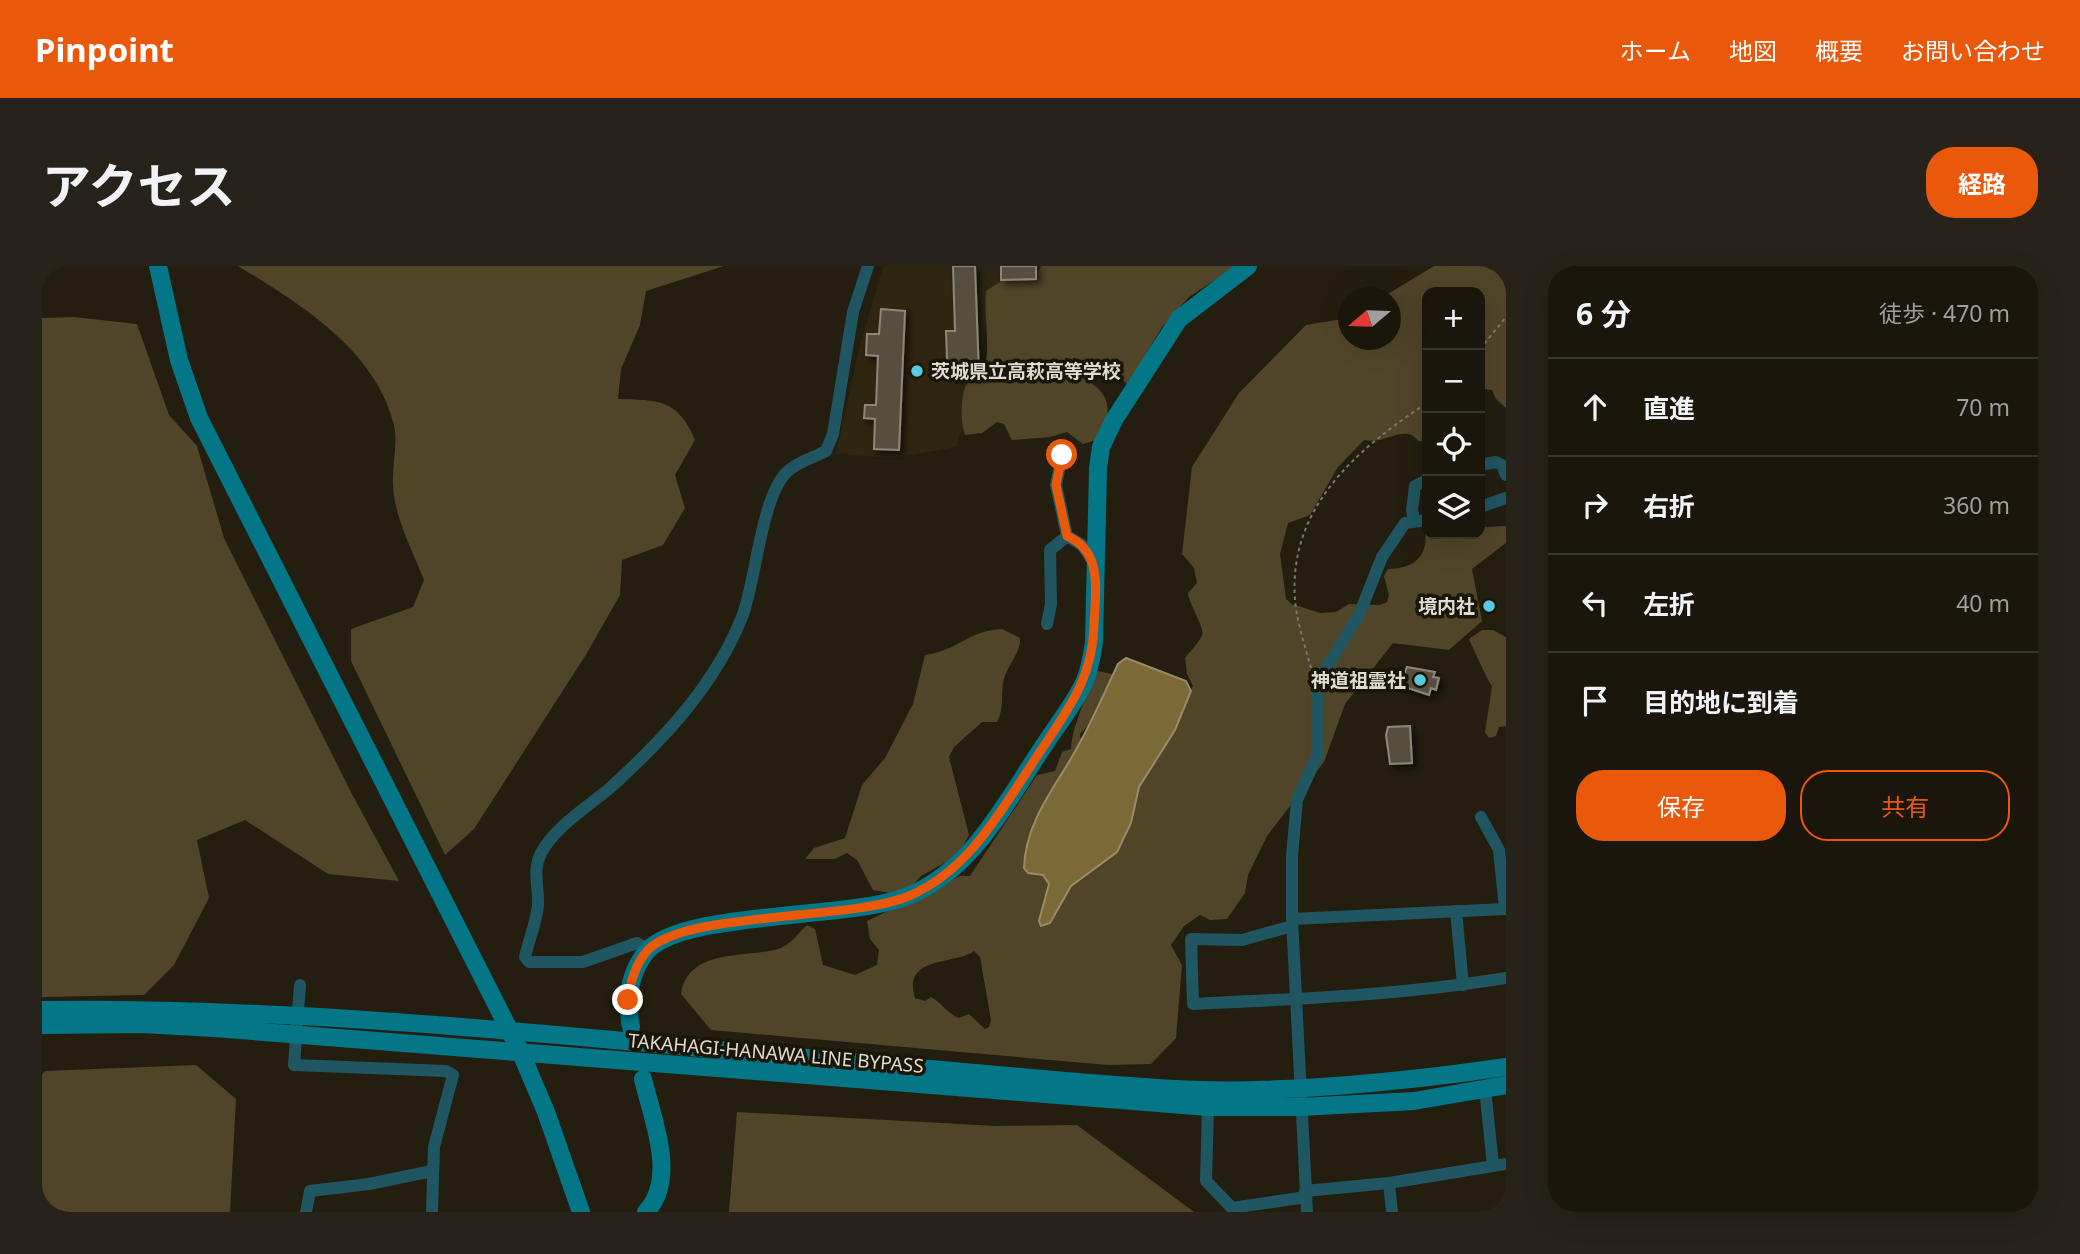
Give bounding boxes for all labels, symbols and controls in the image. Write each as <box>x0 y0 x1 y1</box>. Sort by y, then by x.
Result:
text: Pinpoint <box>35 27 174 72</box>
text: ホーム <box>1620 34 1691 67</box>
text: 地図 <box>1729 34 1777 67</box>
text: 概要 <box>1815 34 1863 67</box>
text: お問い合わせ <box>1901 34 2045 67</box>
button: 経路 <box>1926 147 2038 218</box>
text: アクセス <box>42 152 236 218</box>
north arrow <box>1338 287 1401 350</box>
map controls <box>1422 287 1485 539</box>
button: + <box>1422 287 1485 350</box>
text: 6 分 <box>1576 293 1631 334</box>
text: 徒歩 · 470 m <box>1879 297 2010 329</box>
button: − <box>1422 350 1485 413</box>
place label: 茨城県立高萩高等学校 <box>931 358 1121 384</box>
marker: 茨城県立高萩高等学校 <box>909 363 925 379</box>
icon: ahead <box>1576 388 1614 426</box>
text: 直進 <box>1643 390 1695 426</box>
text: 70 m <box>1956 391 2010 423</box>
button: locate <box>1422 413 1485 476</box>
route start <box>1046 439 1077 470</box>
button: layers <box>1422 476 1485 539</box>
icon: right <box>1576 486 1614 524</box>
text: 右折 <box>1643 488 1695 524</box>
text: 360 m <box>1943 489 2010 521</box>
icon: left <box>1576 584 1614 622</box>
text: 左折 <box>1643 586 1695 622</box>
text: 40 m <box>1956 587 2010 619</box>
place label: 境内社 <box>1418 593 1475 619</box>
marker: 境内社 <box>1481 598 1497 614</box>
place label: 神道祖霊社 <box>1311 667 1406 693</box>
marker: 神道祖霊社 <box>1412 672 1428 688</box>
icon: arrive <box>1576 682 1614 720</box>
text: 目的地に到着 <box>1643 684 1799 720</box>
button: 保存 <box>1576 770 1786 841</box>
button: 共有 <box>1800 770 2010 841</box>
route end <box>612 984 643 1015</box>
street label: TAKAHAGI-HANAWA LINE BYPASS <box>627 1027 925 1079</box>

